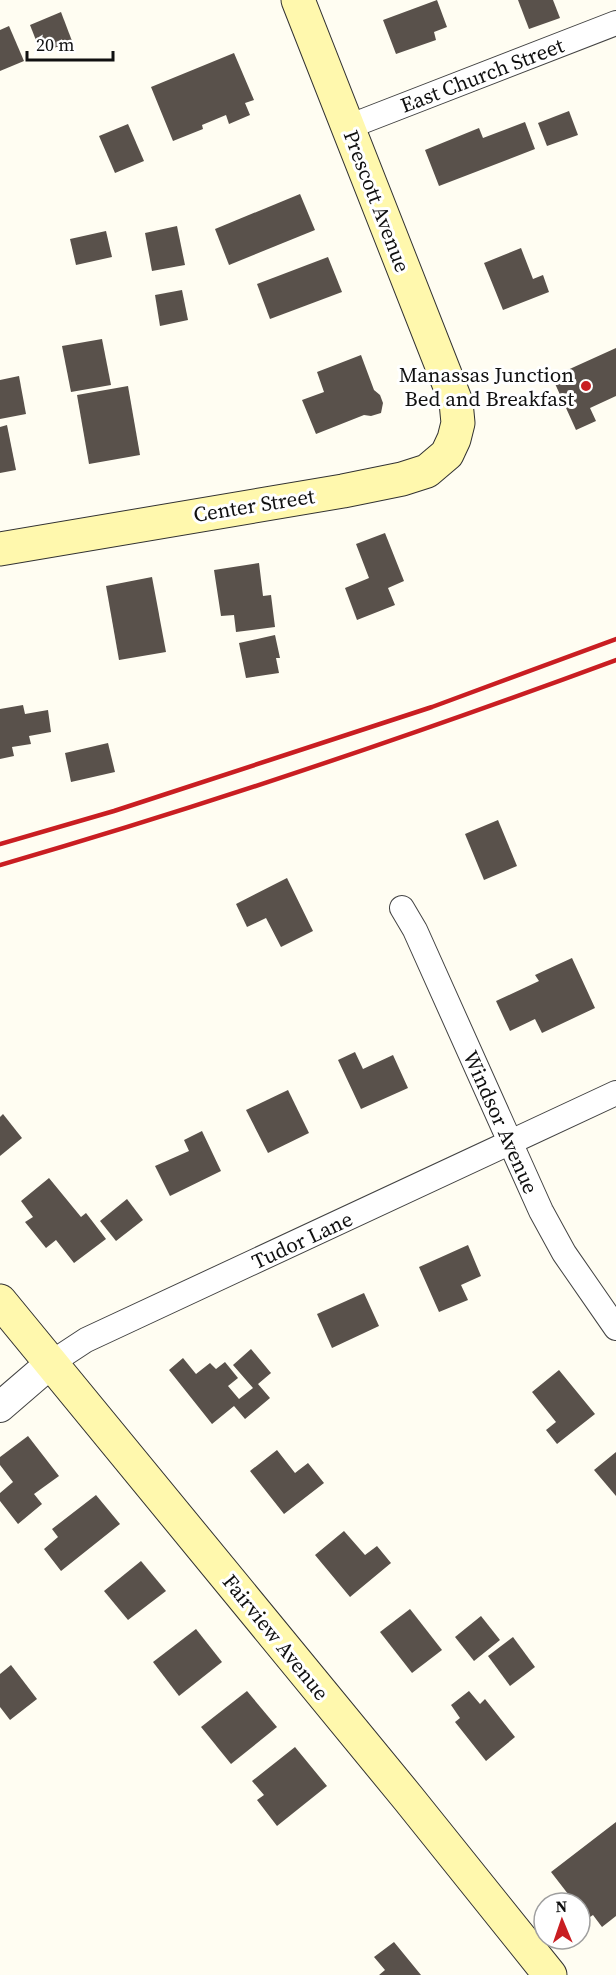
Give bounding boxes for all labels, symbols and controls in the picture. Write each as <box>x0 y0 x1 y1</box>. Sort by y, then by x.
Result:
scale bar <box>27 24 112 62</box>
street label: East Church Street <box>396 30 568 119</box>
text: 20 m <box>36 32 74 57</box>
street label: Prescott Avenue <box>337 126 417 276</box>
place label: Manassas Junction Bed and Breakfast <box>399 360 574 413</box>
marker: Manassas Junction Bed and Breakfast <box>579 379 593 393</box>
street label: Center Street <box>191 481 317 529</box>
street label: Windsor Avenue <box>456 1046 546 1198</box>
street label: Tudor Lane <box>247 1204 357 1276</box>
street label: Fairview Avenue <box>216 1568 336 1706</box>
north arrow <box>532 1891 592 1951</box>
text: N <box>555 1895 568 1917</box>

